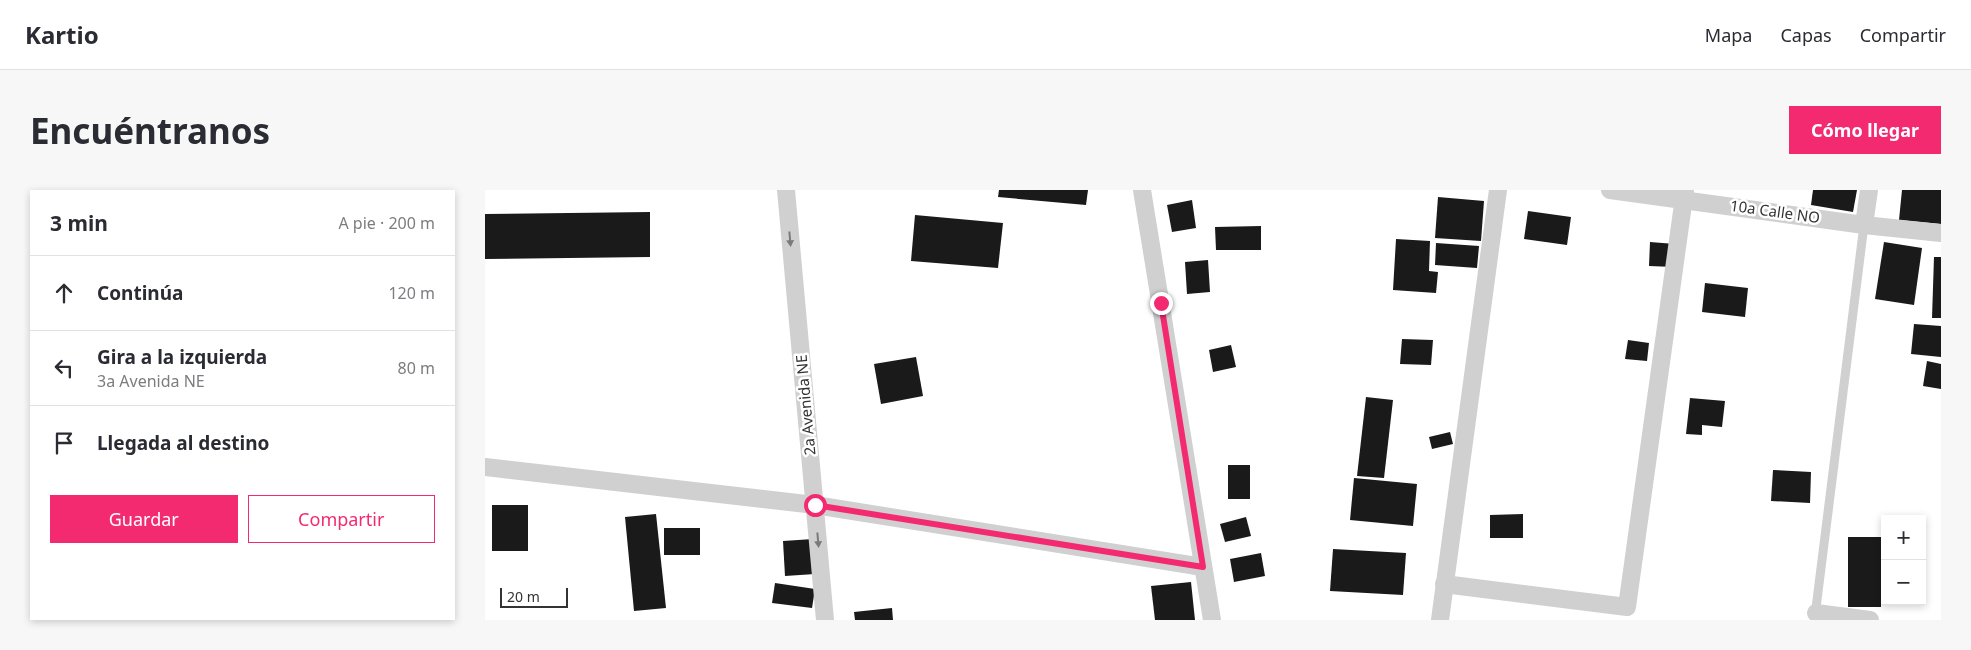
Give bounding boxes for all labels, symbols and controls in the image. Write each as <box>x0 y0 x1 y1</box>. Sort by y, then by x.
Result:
text: Kartio <box>25 18 99 51</box>
text: Mapa <box>1705 23 1752 47</box>
text: Capas <box>1780 23 1832 47</box>
text: Compartir <box>1860 23 1946 47</box>
button: Cómo llegar <box>1789 106 1941 154</box>
text: Encuéntranos <box>30 107 270 154</box>
street label: 10a Calle NO <box>1729 195 1821 227</box>
text: 3 min <box>50 209 108 237</box>
text: A pie · 200 m <box>338 212 435 234</box>
one-way arrow <box>787 231 795 247</box>
icon: ahead <box>50 279 78 307</box>
text: Continúa <box>97 280 183 306</box>
text: 120 m <box>388 282 435 304</box>
route end <box>1150 292 1173 315</box>
text: Gira a la izquierda <box>97 344 267 370</box>
icon: left <box>50 354 78 382</box>
street label: 2a Avenida NE <box>791 354 819 456</box>
text: 80 m <box>398 357 435 379</box>
text: 3a Avenida NE <box>97 370 205 392</box>
icon: arrive <box>50 429 78 457</box>
text: Llegada al destino <box>97 430 269 456</box>
route start <box>804 494 827 517</box>
button: Guardar <box>50 495 238 543</box>
button: Compartir <box>248 495 435 543</box>
map controls <box>1881 515 1926 605</box>
button: + <box>1881 515 1926 560</box>
one-way arrow <box>814 532 822 548</box>
button: − <box>1881 560 1926 605</box>
scale bar <box>500 585 567 608</box>
text: 20 m <box>507 587 540 606</box>

